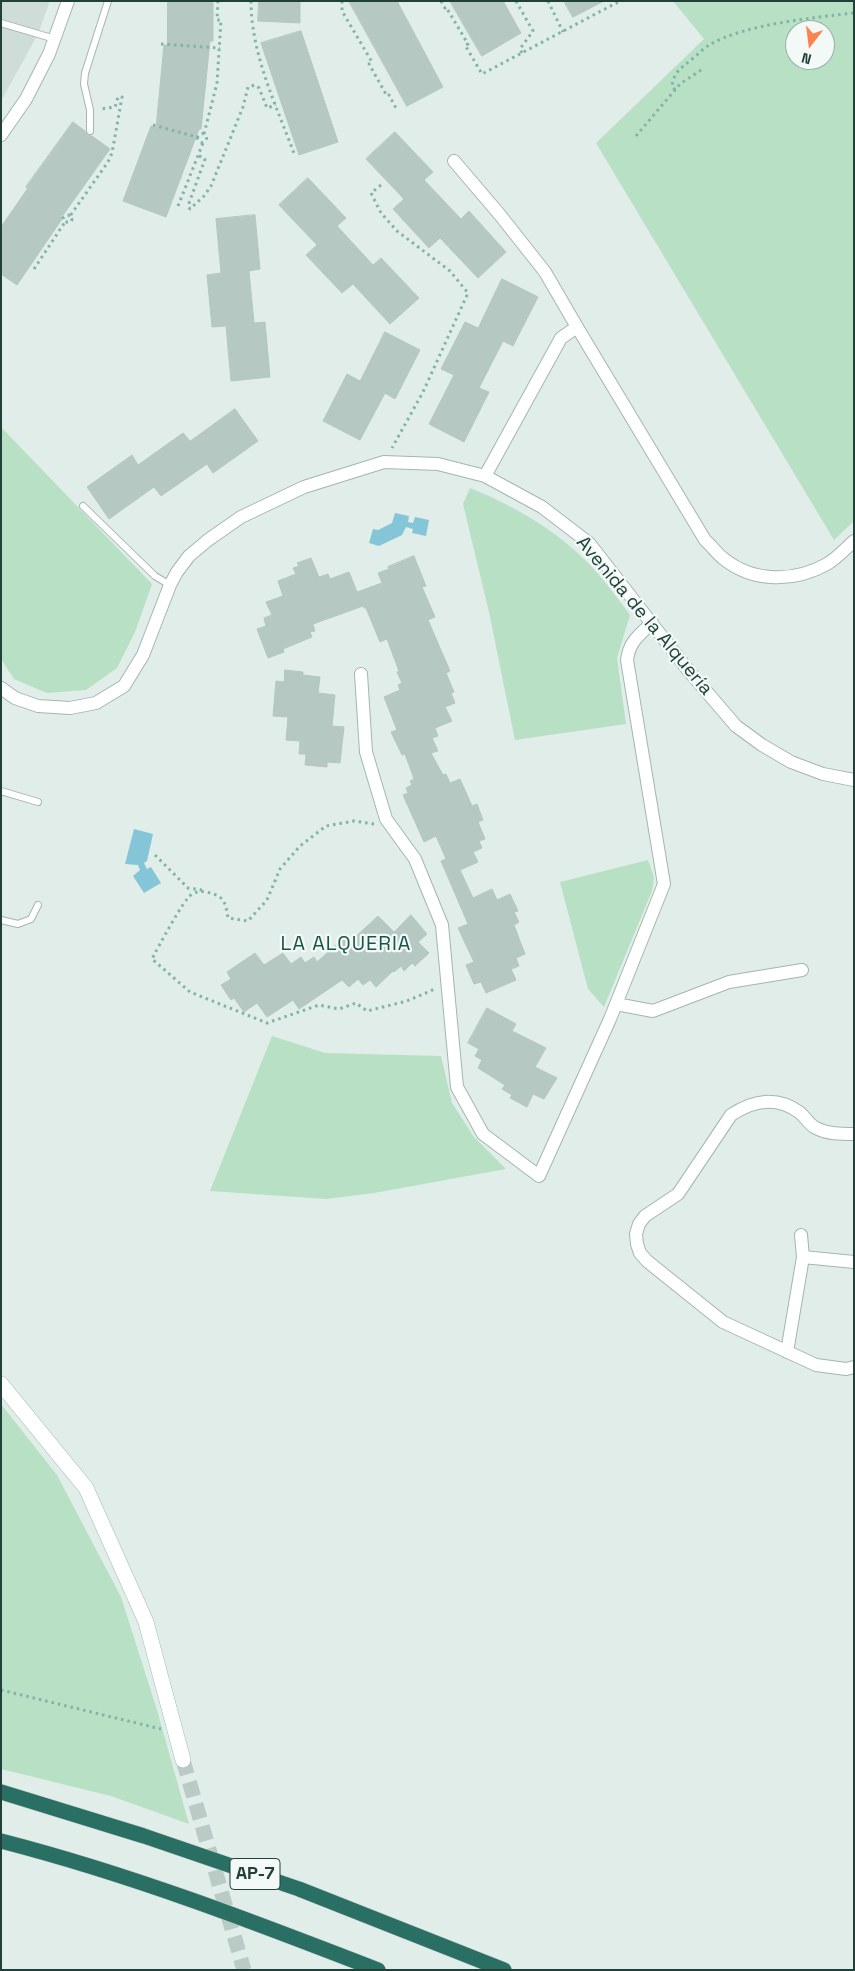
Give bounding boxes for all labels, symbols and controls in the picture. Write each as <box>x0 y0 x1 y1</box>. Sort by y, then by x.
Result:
north arrow <box>785 20 835 70</box>
text: N <box>800 49 813 68</box>
street label: Avenida de la Alquería <box>571 532 717 700</box>
district label: LA ALQUERIA <box>279 933 413 957</box>
road number: AP-7 <box>230 1858 280 1890</box>

